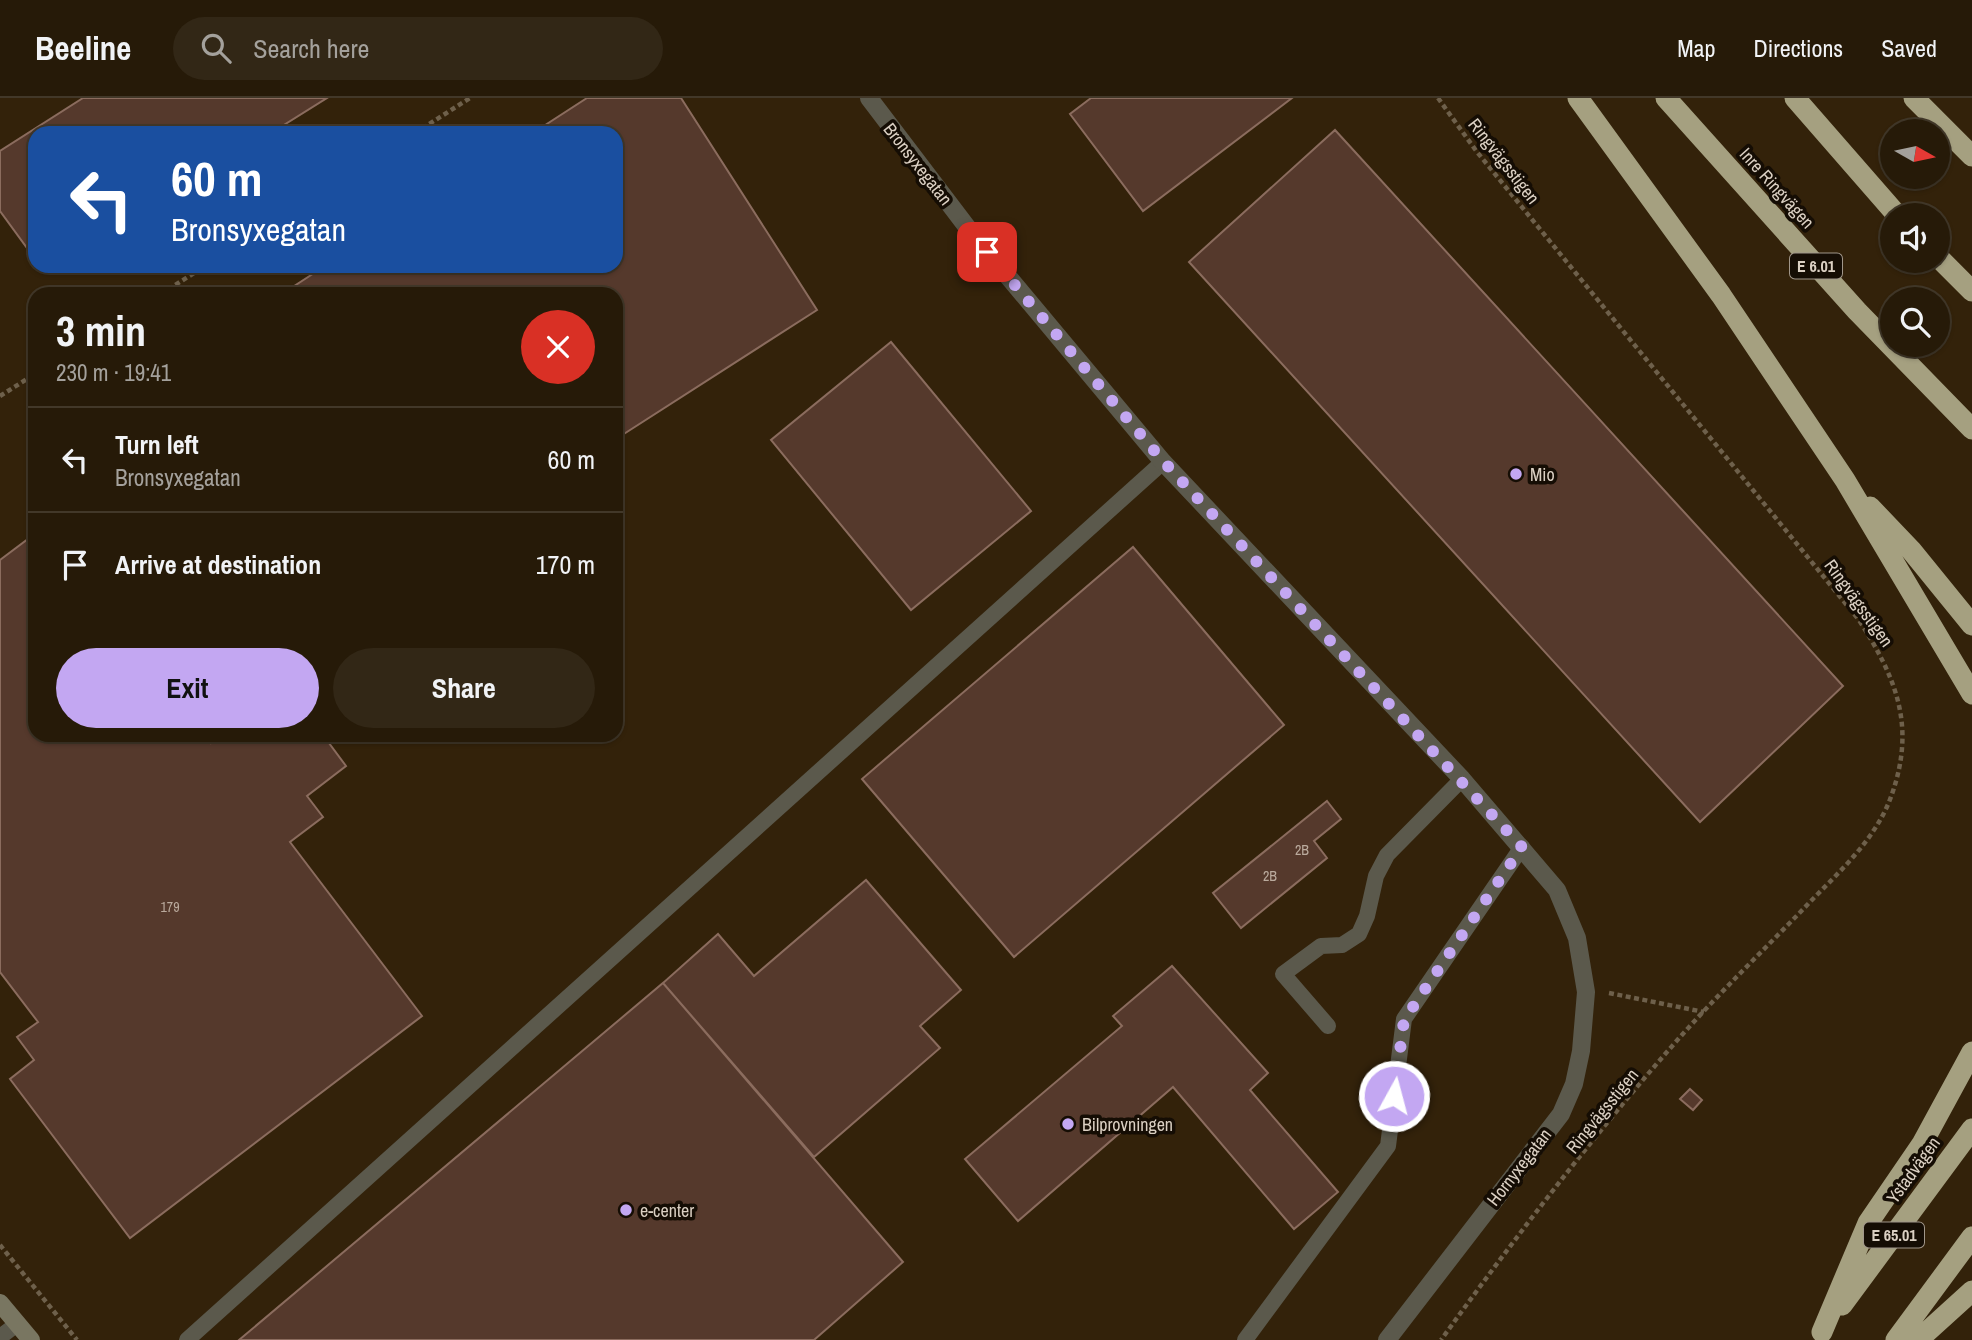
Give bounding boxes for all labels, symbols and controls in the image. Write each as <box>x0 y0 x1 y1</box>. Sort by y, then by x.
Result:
search box <box>173 17 663 80</box>
text: Beeline <box>35 26 131 70</box>
icon: search <box>197 29 235 67</box>
text: Search here <box>253 31 369 66</box>
text: Map <box>1677 32 1715 64</box>
text: Directions <box>1753 32 1843 64</box>
text: Saved <box>1881 32 1937 64</box>
street label: Ringvägsstigen <box>1463 113 1545 209</box>
street label: Bronsyxegatan <box>878 118 958 210</box>
north arrow <box>1880 119 1950 189</box>
map controls <box>1880 119 1950 357</box>
street label: Inre Ringvägen <box>1734 142 1820 234</box>
text: 60 m <box>171 145 263 211</box>
icon: left <box>56 154 147 245</box>
button: sound <box>1880 203 1950 273</box>
text: Bronsyxegatan <box>171 208 346 251</box>
pin <box>957 222 1017 282</box>
icon: arrive <box>968 233 1006 271</box>
road number: E 6.01 <box>1790 254 1842 278</box>
button: search <box>1880 287 1950 357</box>
text: 3 min <box>56 303 146 359</box>
button: close <box>521 310 595 384</box>
text: 230 m · 19:41 <box>56 357 171 388</box>
text: Turn left <box>115 427 199 462</box>
icon: left <box>56 441 94 479</box>
text: 60 m <box>548 442 595 477</box>
text: Bronsyxegatan <box>115 462 241 493</box>
place label: Mio <box>1530 462 1555 487</box>
marker: Mio <box>1508 466 1524 482</box>
icon: arrive <box>56 546 94 584</box>
text: Arrive at destination <box>115 547 321 582</box>
text: 170 m <box>536 547 595 582</box>
street label: Ringvägsstigen <box>1819 554 1899 652</box>
button: Exit <box>56 648 319 728</box>
button: Share <box>333 648 595 728</box>
house number: 2B <box>1295 841 1309 859</box>
house number: 2B <box>1263 867 1277 885</box>
house number: 179 <box>160 898 180 916</box>
position arrow <box>1357 1059 1431 1133</box>
street label: Ringvägsstigen <box>1560 1063 1644 1159</box>
place label: Bilprovningen <box>1082 1112 1173 1137</box>
marker: Bilprovningen <box>1060 1116 1076 1132</box>
street label: Hornyxegatan <box>1481 1123 1557 1211</box>
street label: Ystadvägen <box>1880 1132 1946 1208</box>
place label: e-center <box>640 1198 694 1223</box>
marker: e-center <box>618 1202 634 1218</box>
road number: E 65.01 <box>1864 1222 1924 1247</box>

